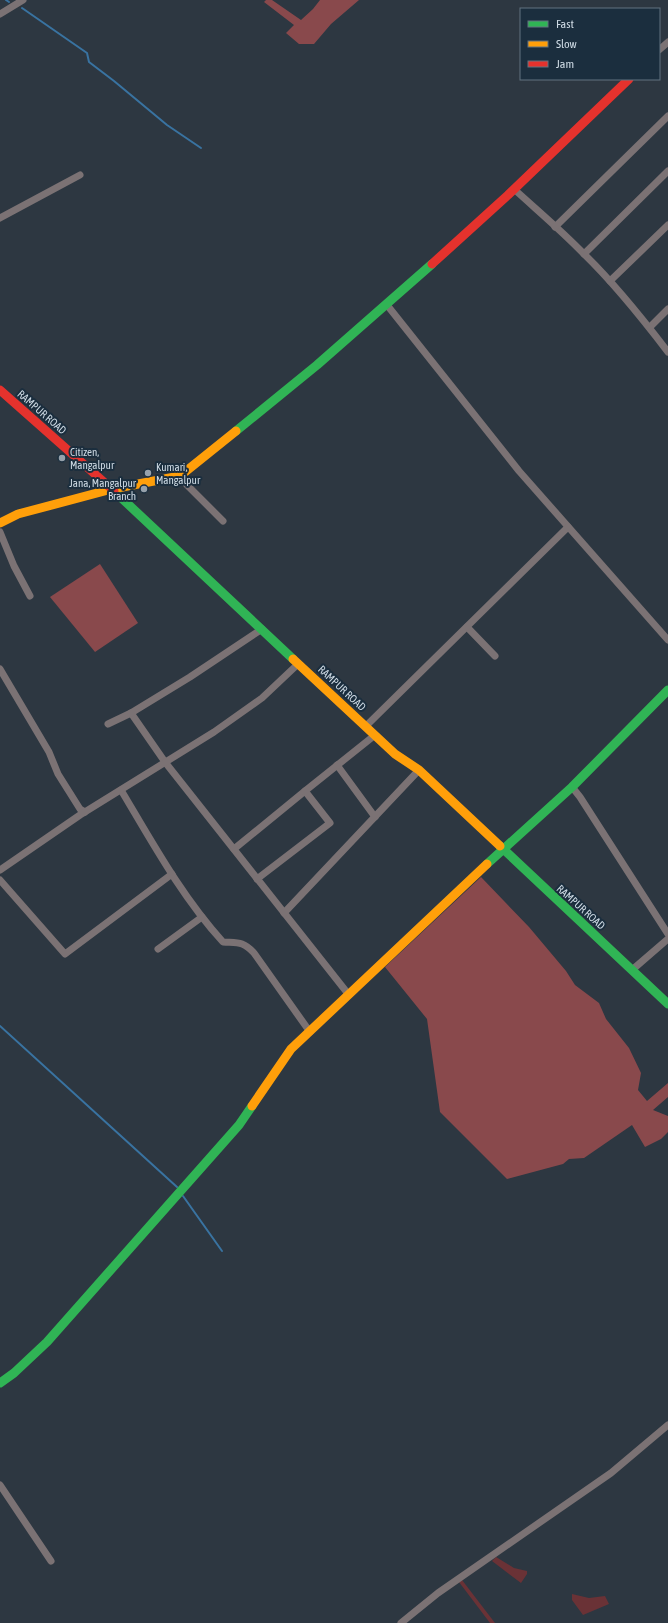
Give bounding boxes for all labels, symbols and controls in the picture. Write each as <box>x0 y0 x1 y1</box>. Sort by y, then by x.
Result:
legend <box>520 8 660 80</box>
text: Fast <box>556 17 574 31</box>
text: Slow <box>556 37 577 51</box>
text: Jam <box>556 57 574 71</box>
street label: RAMPUR ROAD <box>15 388 69 436</box>
place label: Citizen, Mangalpur <box>70 446 115 471</box>
marker: Citizen, Mangalpur <box>57 453 67 463</box>
place label: Kumari, Mangalpur <box>156 461 201 486</box>
marker: Kumari, Mangalpur <box>143 468 153 478</box>
place label: Jana, Mangalpur Branch <box>69 477 137 502</box>
marker: Jana, Mangalpur Branch <box>139 484 149 494</box>
street label: RAMPUR ROAD <box>316 663 368 713</box>
street label: RAMPUR ROAD <box>554 882 608 932</box>

